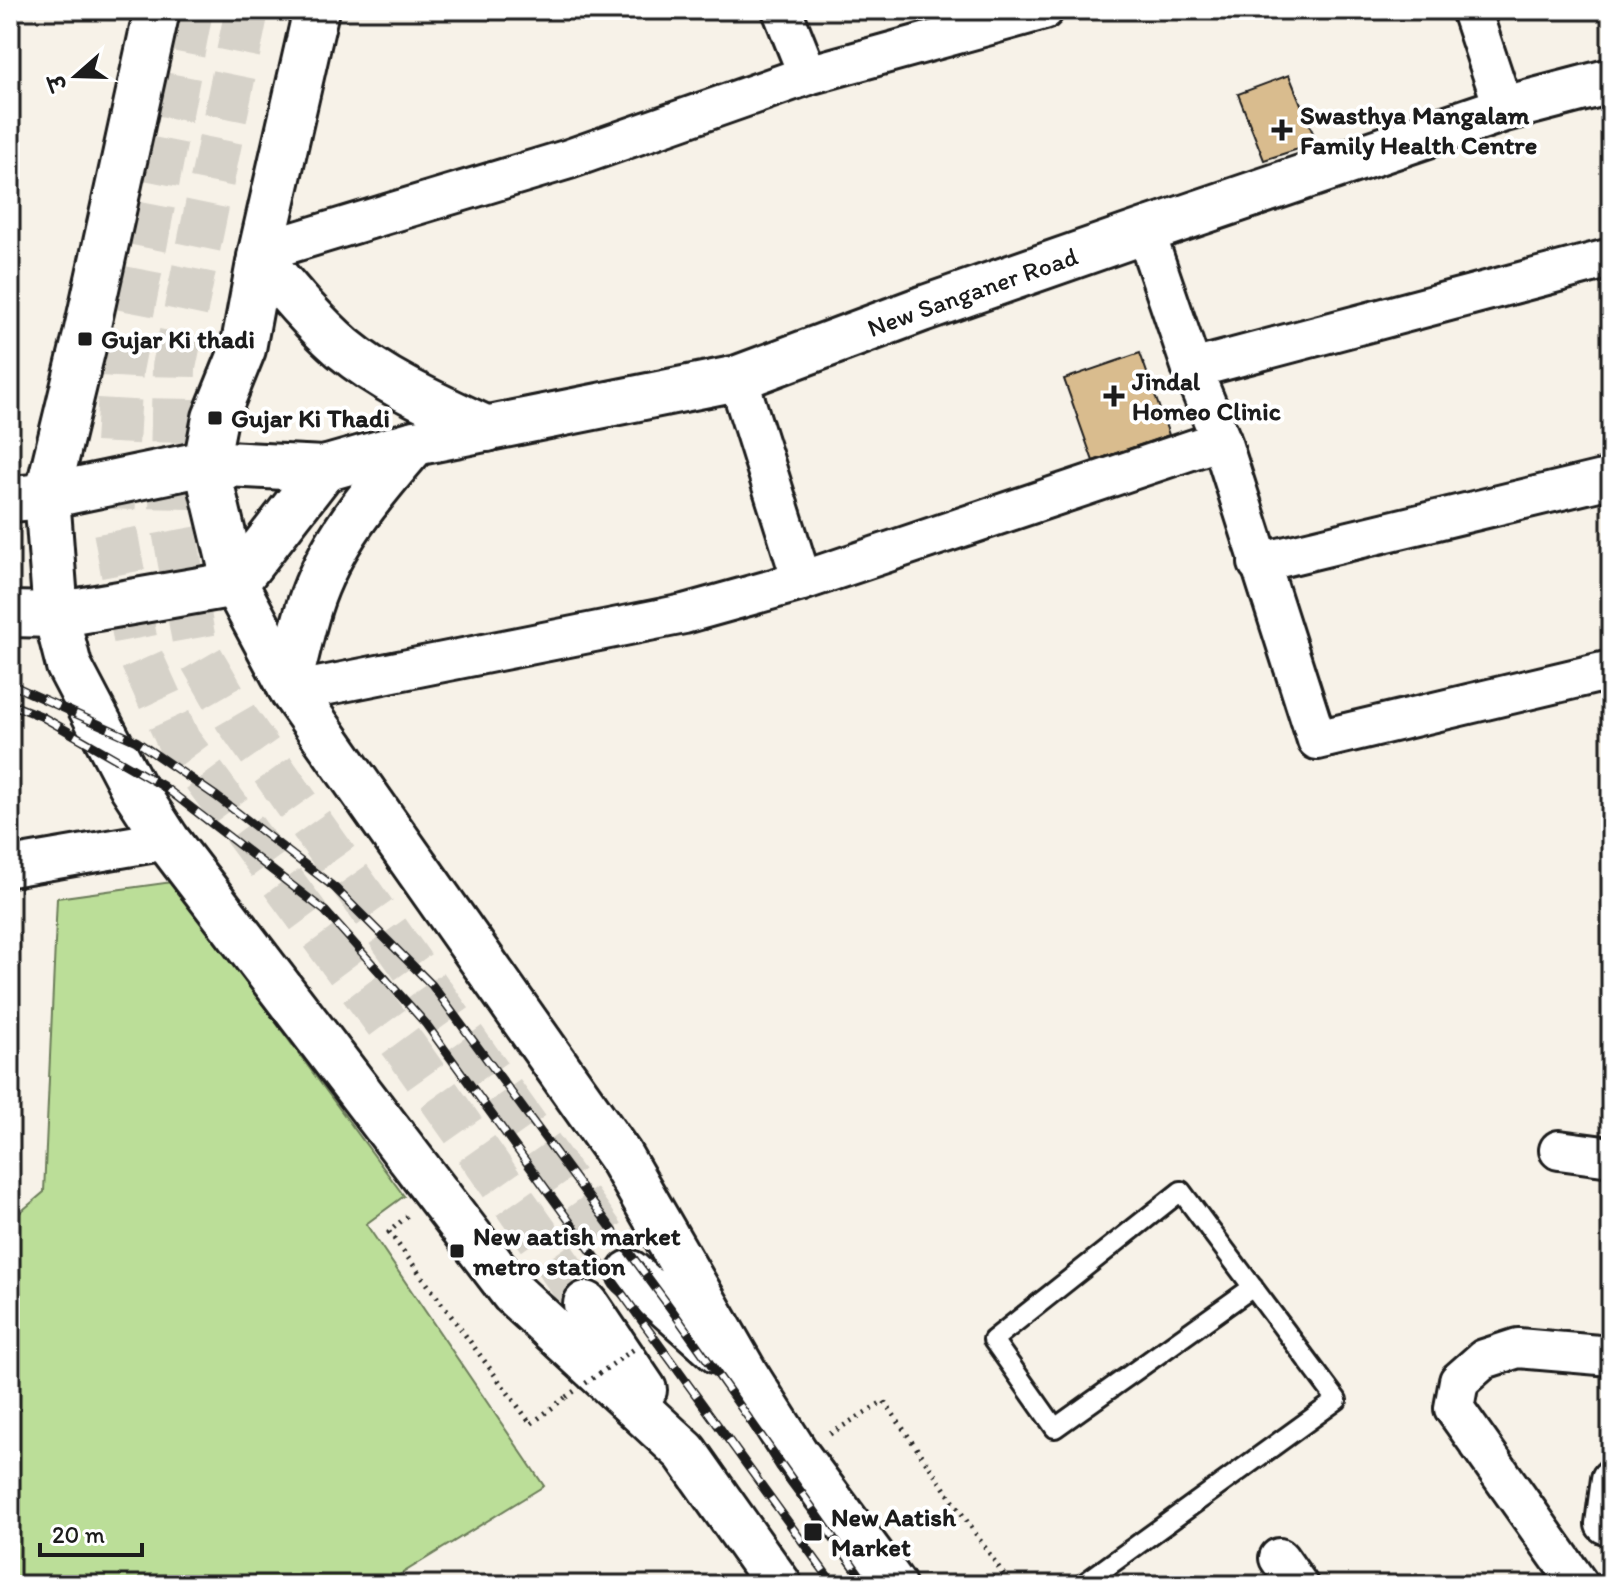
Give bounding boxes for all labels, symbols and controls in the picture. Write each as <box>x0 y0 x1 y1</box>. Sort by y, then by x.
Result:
north arrow <box>36 36 116 116</box>
text: उ <box>42 69 74 96</box>
place label: Swasthya Mangalam Family Health Centre <box>1300 99 1537 161</box>
marker: Swasthya Mangalam Family Health Centre <box>1271 119 1293 141</box>
street label: New Sanganer Road <box>863 240 1082 344</box>
place label: Gujar Ki thadi <box>101 323 255 355</box>
marker: Gujar Ki thadi <box>76 330 94 348</box>
place label: Jindal Homeo Clinic <box>1131 365 1281 427</box>
marker: Jindal Homeo Clinic <box>1103 385 1125 407</box>
place label: Gujar Ki Thadi <box>231 402 390 434</box>
marker: Gujar Ki Thadi <box>206 409 224 427</box>
place label: New aatish market metro station <box>472 1220 681 1282</box>
marker: New aatish market metro station <box>448 1242 466 1260</box>
place label: New Aatish Market <box>831 1501 957 1563</box>
scale bar <box>40 1507 142 1557</box>
text: 20 m <box>52 1520 105 1549</box>
marker: New Aatish Market <box>802 1521 824 1543</box>

